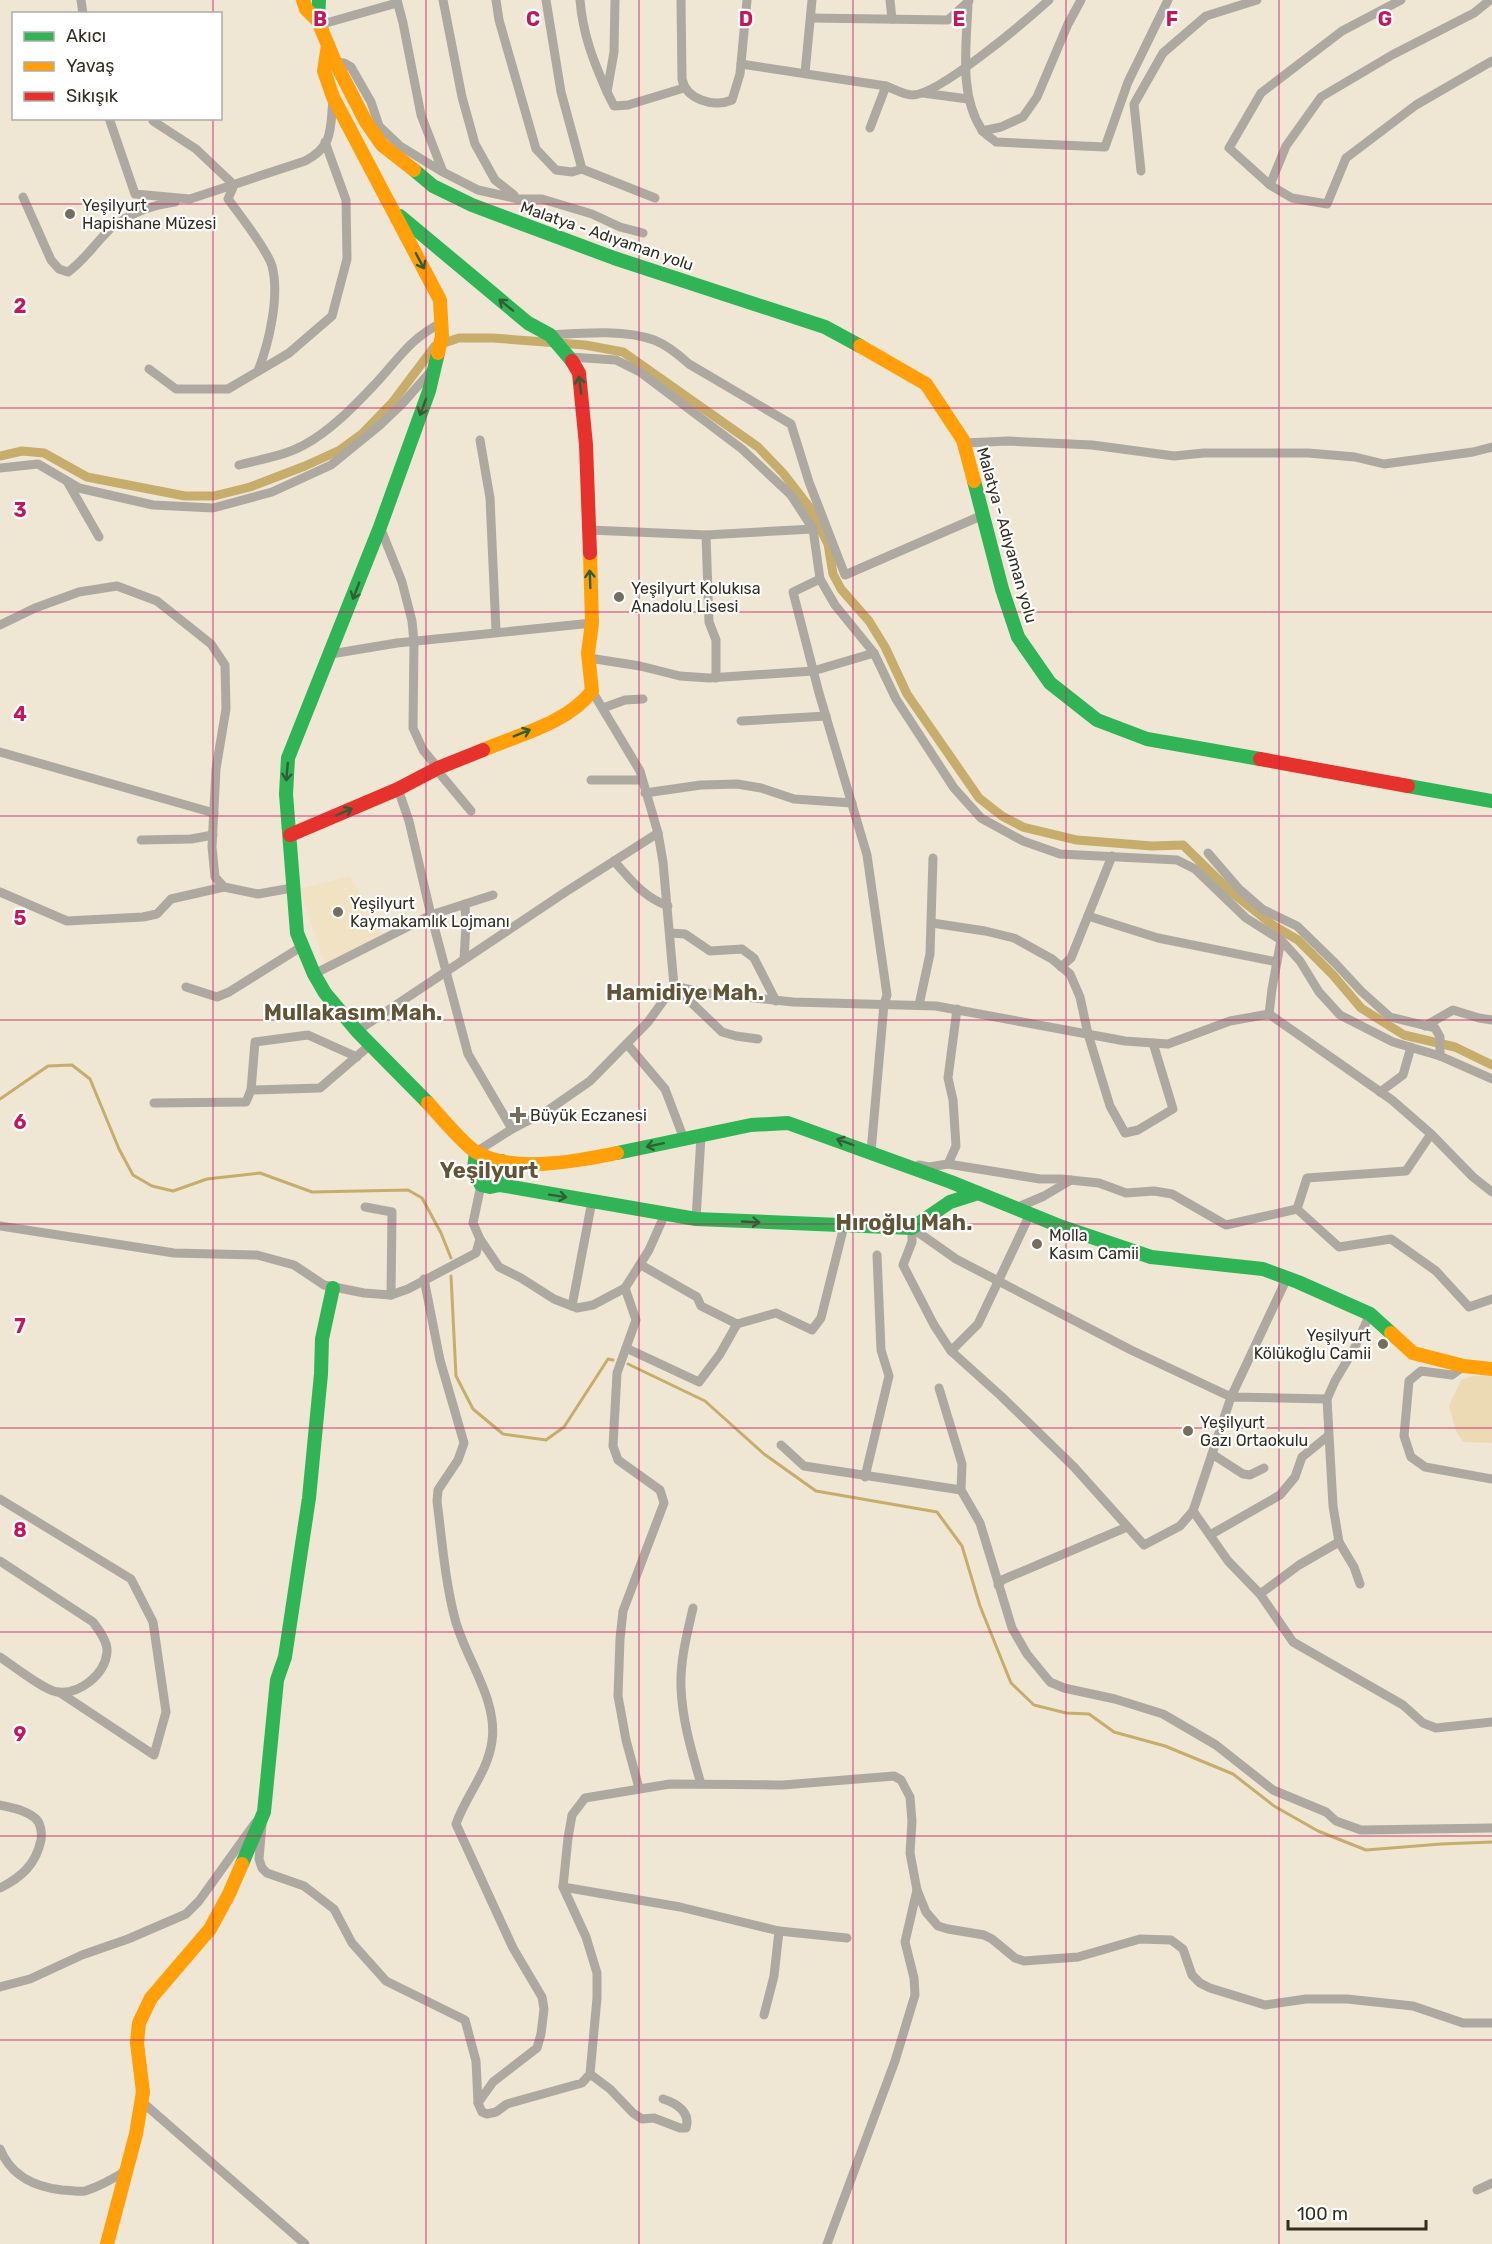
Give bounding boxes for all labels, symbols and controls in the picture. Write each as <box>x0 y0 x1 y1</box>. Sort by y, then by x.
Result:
text: B <box>313 7 327 31</box>
text: C <box>526 7 540 31</box>
text: D <box>739 7 753 31</box>
text: E <box>953 7 965 31</box>
text: F <box>1166 7 1178 31</box>
text: G <box>1378 7 1392 31</box>
legend <box>12 12 222 120</box>
text: Akıcı <box>66 25 106 47</box>
text: Yavaş <box>66 55 114 77</box>
text: Sıkışık <box>66 85 119 107</box>
place label: Yeşilyurt Hapishane Müzesi <box>82 196 216 233</box>
street label: Malatya - Adıyaman yolu <box>518 197 696 275</box>
marker: Yeşilyurt Hapishane Müzesi <box>63 207 77 221</box>
one-way arrow <box>415 251 426 269</box>
text: 2 <box>14 294 27 318</box>
one-way arrow <box>499 298 514 312</box>
one-way arrow <box>574 375 585 395</box>
one-way arrow <box>416 398 427 416</box>
street label: Malatya - Adıyaman yolu <box>973 445 1041 625</box>
text: 3 <box>13 498 27 522</box>
one-way arrow <box>585 570 596 590</box>
place label: Yeşilyurt Kolukısa Anadolu Lisesi <box>631 579 761 616</box>
one-way arrow <box>349 581 360 599</box>
marker: Yeşilyurt Kolukısa Anadolu Lisesi <box>612 590 626 604</box>
text: 4 <box>13 702 27 726</box>
one-way arrow <box>513 727 531 738</box>
one-way arrow <box>282 762 293 782</box>
one-way arrow <box>334 806 352 817</box>
place label: Yeşilyurt Kaymakamlık Lojmanı <box>350 894 510 931</box>
marker: Yeşilyurt Kaymakamlık Lojmanı <box>331 905 345 919</box>
text: 5 <box>14 906 27 930</box>
district label: Hamidiye Mah. <box>606 979 764 1006</box>
district label: Mullakasım Mah. <box>264 999 442 1026</box>
place label: Büyük Eczanesi <box>530 1106 647 1125</box>
marker: Büyük Eczanesi <box>511 1108 525 1122</box>
text: 6 <box>13 1110 27 1134</box>
one-way arrow <box>836 1136 855 1147</box>
one-way arrow <box>646 1140 665 1151</box>
district label: Yeşilyurt <box>440 1157 538 1184</box>
one-way arrow <box>547 1191 567 1202</box>
district label: Hıroğlu Mah. <box>836 1209 972 1236</box>
one-way arrow <box>740 1216 760 1227</box>
place label: Molla Kasım Camii <box>1049 1226 1139 1263</box>
marker: Molla Kasım Camii <box>1030 1237 1044 1251</box>
text: 7 <box>14 1314 26 1338</box>
place label: Yeşilyurt Kölükoğlu Camii <box>1254 1326 1371 1363</box>
marker: Yeşilyurt Kölükoğlu Camii <box>1376 1337 1390 1351</box>
place label: Yeşilyurt Gazı Ortaokulu <box>1200 1413 1308 1450</box>
marker: Yeşilyurt Gazı Ortaokulu <box>1181 1424 1195 1438</box>
text: 8 <box>13 1518 27 1542</box>
text: 9 <box>14 1722 27 1746</box>
scale bar <box>1288 2193 1426 2231</box>
text: 100 m <box>1297 2203 1348 2225</box>

